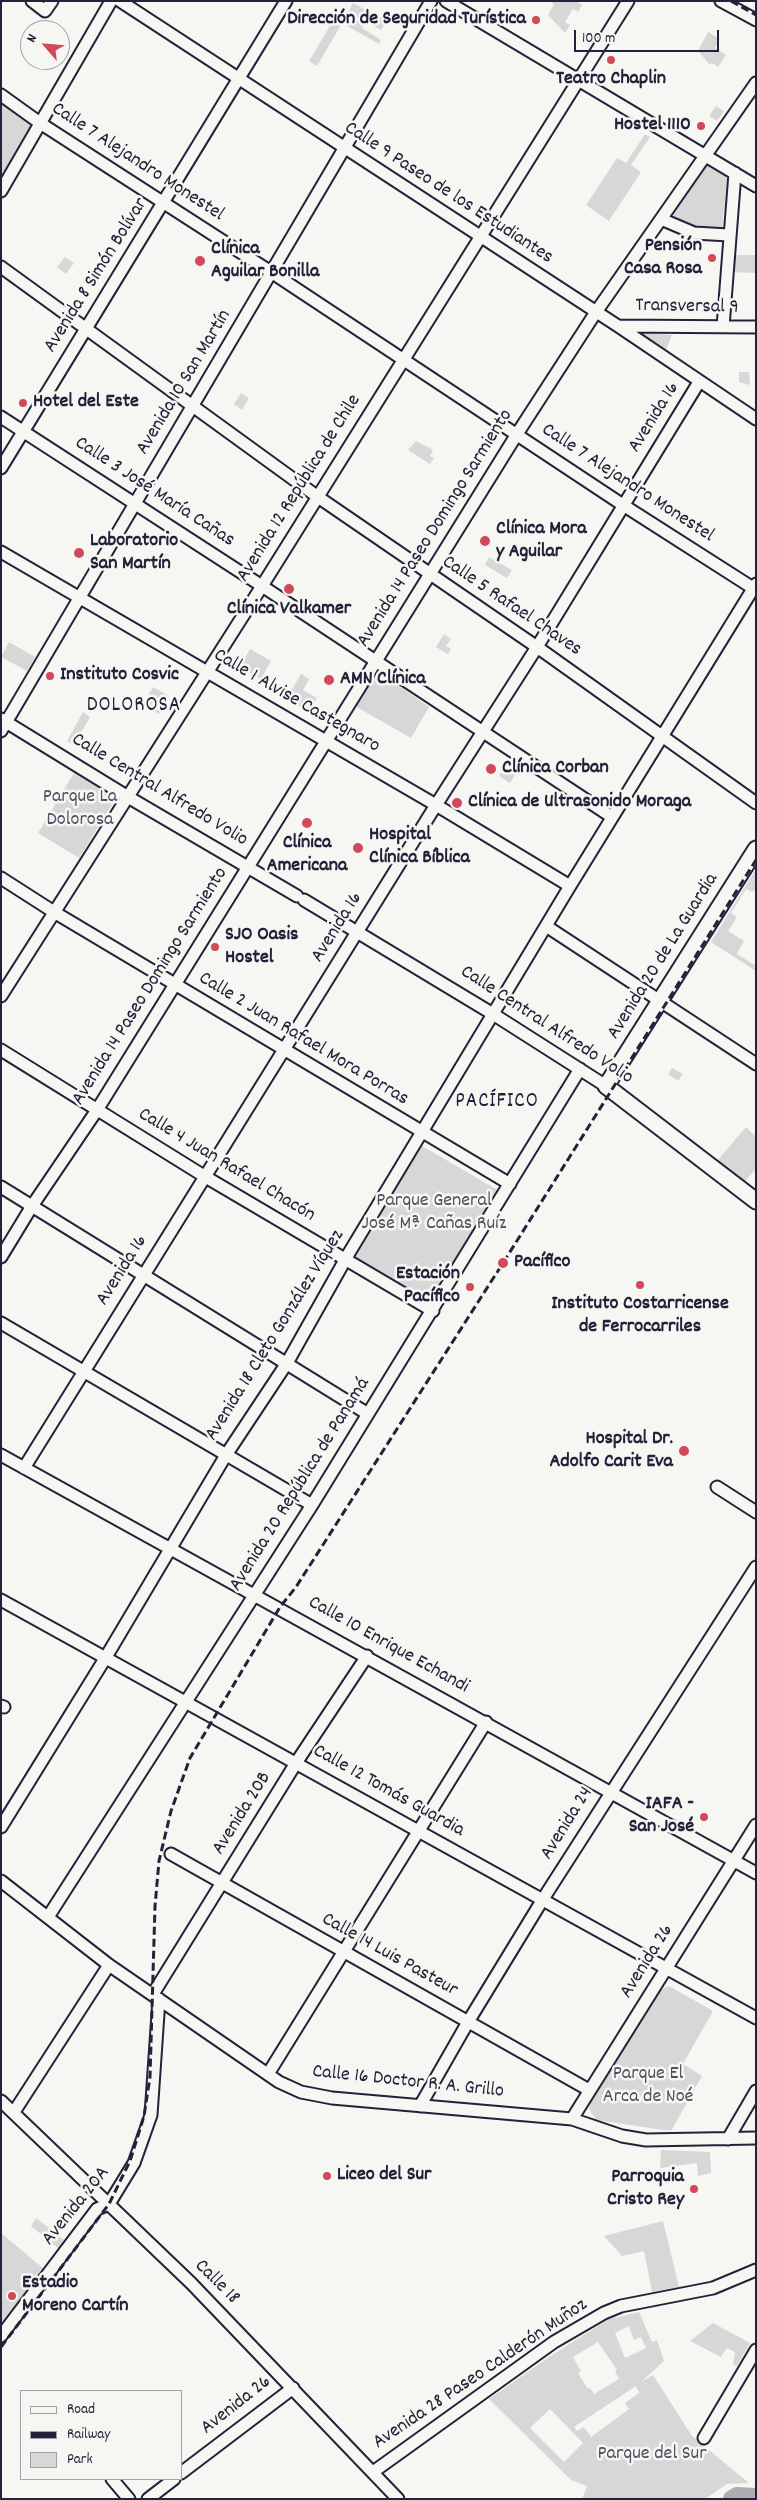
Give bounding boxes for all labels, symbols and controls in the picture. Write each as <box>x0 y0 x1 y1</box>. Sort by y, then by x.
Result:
place label: Dirección de Seguridad Turística <box>287 8 526 32</box>
marker: Dirección de Seguridad Turística <box>530 14 542 26</box>
north arrow <box>20 20 70 70</box>
scale bar <box>577 20 722 52</box>
text: 100 m <box>582 28 615 50</box>
text: N <box>22 31 43 46</box>
marker: Teatro Chaplin <box>605 54 617 66</box>
place label: Teatro Chaplin <box>556 68 666 92</box>
street label: Calle 7 Alejandro Monestel <box>46 98 228 228</box>
place label: Hostel 1110 <box>614 114 691 138</box>
street label: Calle 9 Paseo de los Estudiantes <box>339 117 557 271</box>
marker: Hostel 1110 <box>695 120 707 132</box>
street label: Avenida 8 Simón Bolívar <box>40 194 154 358</box>
place label: Pensión Casa Rosa <box>624 235 702 282</box>
place label: Clínica Aguilar Bonilla <box>211 238 319 285</box>
marker: Pensión Casa Rosa <box>706 252 718 264</box>
marker: Clínica Aguilar Bonilla <box>193 254 207 268</box>
street label: Transversal 9 <box>635 295 739 321</box>
street label: Avenida 10 San Martín <box>132 306 238 460</box>
street label: Avenida 16 <box>624 378 686 458</box>
place label: Hotel del Este <box>33 391 139 415</box>
street label: Avenida 12 República de Chile <box>232 391 368 587</box>
marker: Hotel del Este <box>17 397 29 409</box>
street label: Avenida 14 Paseo Domingo Sarmiento <box>353 406 519 652</box>
street label: Calle 7 Alejandro Monestel <box>536 419 718 549</box>
street label: Calle 3 José María Cañas <box>70 432 238 554</box>
place label: Clínica Mora y Aguilar <box>496 518 587 565</box>
place label: Laboratorio San Martín <box>90 530 178 577</box>
marker: Clínica Mora y Aguilar <box>478 534 492 548</box>
marker: Laboratorio San Martín <box>72 546 86 560</box>
street label: Calle 5 Rafael Chaves <box>436 551 586 663</box>
marker: Clínica Valkamer <box>282 582 296 596</box>
place label: Clínica Valkamer <box>227 598 351 622</box>
street label: Calle 1 Alvise Castegnaro <box>209 645 383 759</box>
place label: Instituto Cosvic <box>60 664 179 688</box>
place label: AMN Clínica <box>340 668 426 692</box>
marker: Instituto Cosvic <box>44 670 56 682</box>
marker: AMN Clínica <box>322 673 336 687</box>
district label: DOLOROSA <box>86 694 182 720</box>
street label: Calle Central Alfredo Volio <box>67 729 251 853</box>
place label: Clínica Corban <box>502 757 609 781</box>
marker: Clínica Corban <box>484 762 498 776</box>
park label: Parque La Dolorosa <box>43 786 117 833</box>
place label: Clínica de Ultrasonido Moraga <box>468 791 691 815</box>
marker: Clínica de Ultrasonido Moraga <box>450 796 464 810</box>
marker: Clínica Americana <box>300 816 314 830</box>
place label: Hospital Clínica Bíblica <box>369 824 470 871</box>
place label: Clínica Americana <box>267 832 347 879</box>
marker: Hospital Clínica Bíblica <box>351 841 365 855</box>
street label: Avenida 14 Paseo Domingo Sarmiento <box>68 864 234 1110</box>
street label: Avenida 20 de La Guardia <box>603 869 725 1045</box>
street label: Avenida 16 <box>307 888 369 968</box>
place label: SJO Oasis Hostel <box>225 924 299 971</box>
marker: SJO Oasis Hostel <box>209 941 221 953</box>
street label: Calle Central Alfredo Volio <box>455 961 637 1091</box>
street label: Calle 2 Juan Rafael Mora Porras <box>194 968 412 1112</box>
district label: PACÍFICO <box>454 1090 540 1116</box>
street label: Calle 4 Juan Rafael Chacón <box>133 1104 319 1228</box>
park label: Parque General José Mª Cañas Ruíz <box>362 1190 506 1237</box>
street label: Avenida 18 Cleto González Víquez <box>201 1226 351 1446</box>
street label: Avenida 16 <box>92 1231 154 1311</box>
place label: Pacífico <box>514 1251 570 1275</box>
marker: Pacífico <box>496 1256 510 1270</box>
place label: Estación Pacífico <box>396 1263 460 1310</box>
marker: Instituto Costarricense de Ferrocarriles <box>634 1279 646 1291</box>
marker: Estación Pacífico <box>464 1281 476 1293</box>
place label: Instituto Costarricense de Ferrocarriles <box>551 1293 729 1340</box>
street label: Avenida 20 República de Panamá <box>225 1374 377 1596</box>
place label: Hospital Dr. Adolfo Carit Eva <box>549 1428 673 1475</box>
marker: Hospital Dr. Adolfo Carit Eva <box>677 1444 691 1458</box>
street label: Calle 10 Enrique Echandi <box>303 1592 473 1700</box>
street label: Calle 12 Tomás Guardia <box>308 1740 468 1844</box>
street label: Avenida 20B <box>208 1768 278 1860</box>
street label: Avenida 24 <box>536 1783 600 1865</box>
place label: IAFA - San José <box>629 1793 694 1840</box>
marker: IAFA - San José <box>698 1811 710 1823</box>
street label: Calle 14 Luis Pasteur <box>317 1909 461 2003</box>
street label: Avenida 26 <box>616 1921 680 2003</box>
street label: Calle 16 Doctor R. A. Grillo <box>311 2061 505 2105</box>
park label: Parque El Arca de Noé <box>603 2063 693 2110</box>
street label: Avenida 20A <box>38 2163 116 2251</box>
place label: Liceo del Sur <box>337 2164 432 2188</box>
place label: Parroquia Cristo Rey <box>607 2166 684 2213</box>
marker: Liceo del Sur <box>321 2170 333 2182</box>
marker: Parroquia Cristo Rey <box>688 2183 700 2195</box>
street label: Calle 18 <box>188 2255 244 2311</box>
place label: Estadio Moreno Cartín <box>22 2272 129 2319</box>
marker: Estadio Moreno Cartín <box>6 2290 18 2302</box>
street label: Avenida 28 Paseo Calderón Muñoz <box>369 2294 593 2456</box>
street label: Avenida 26 <box>197 2371 277 2441</box>
legend <box>20 2390 182 2480</box>
text: Road <box>67 2399 95 2421</box>
text: Railway <box>67 2424 110 2446</box>
park label: Parque del Sur <box>597 2443 707 2467</box>
text: Park <box>67 2449 93 2471</box>

